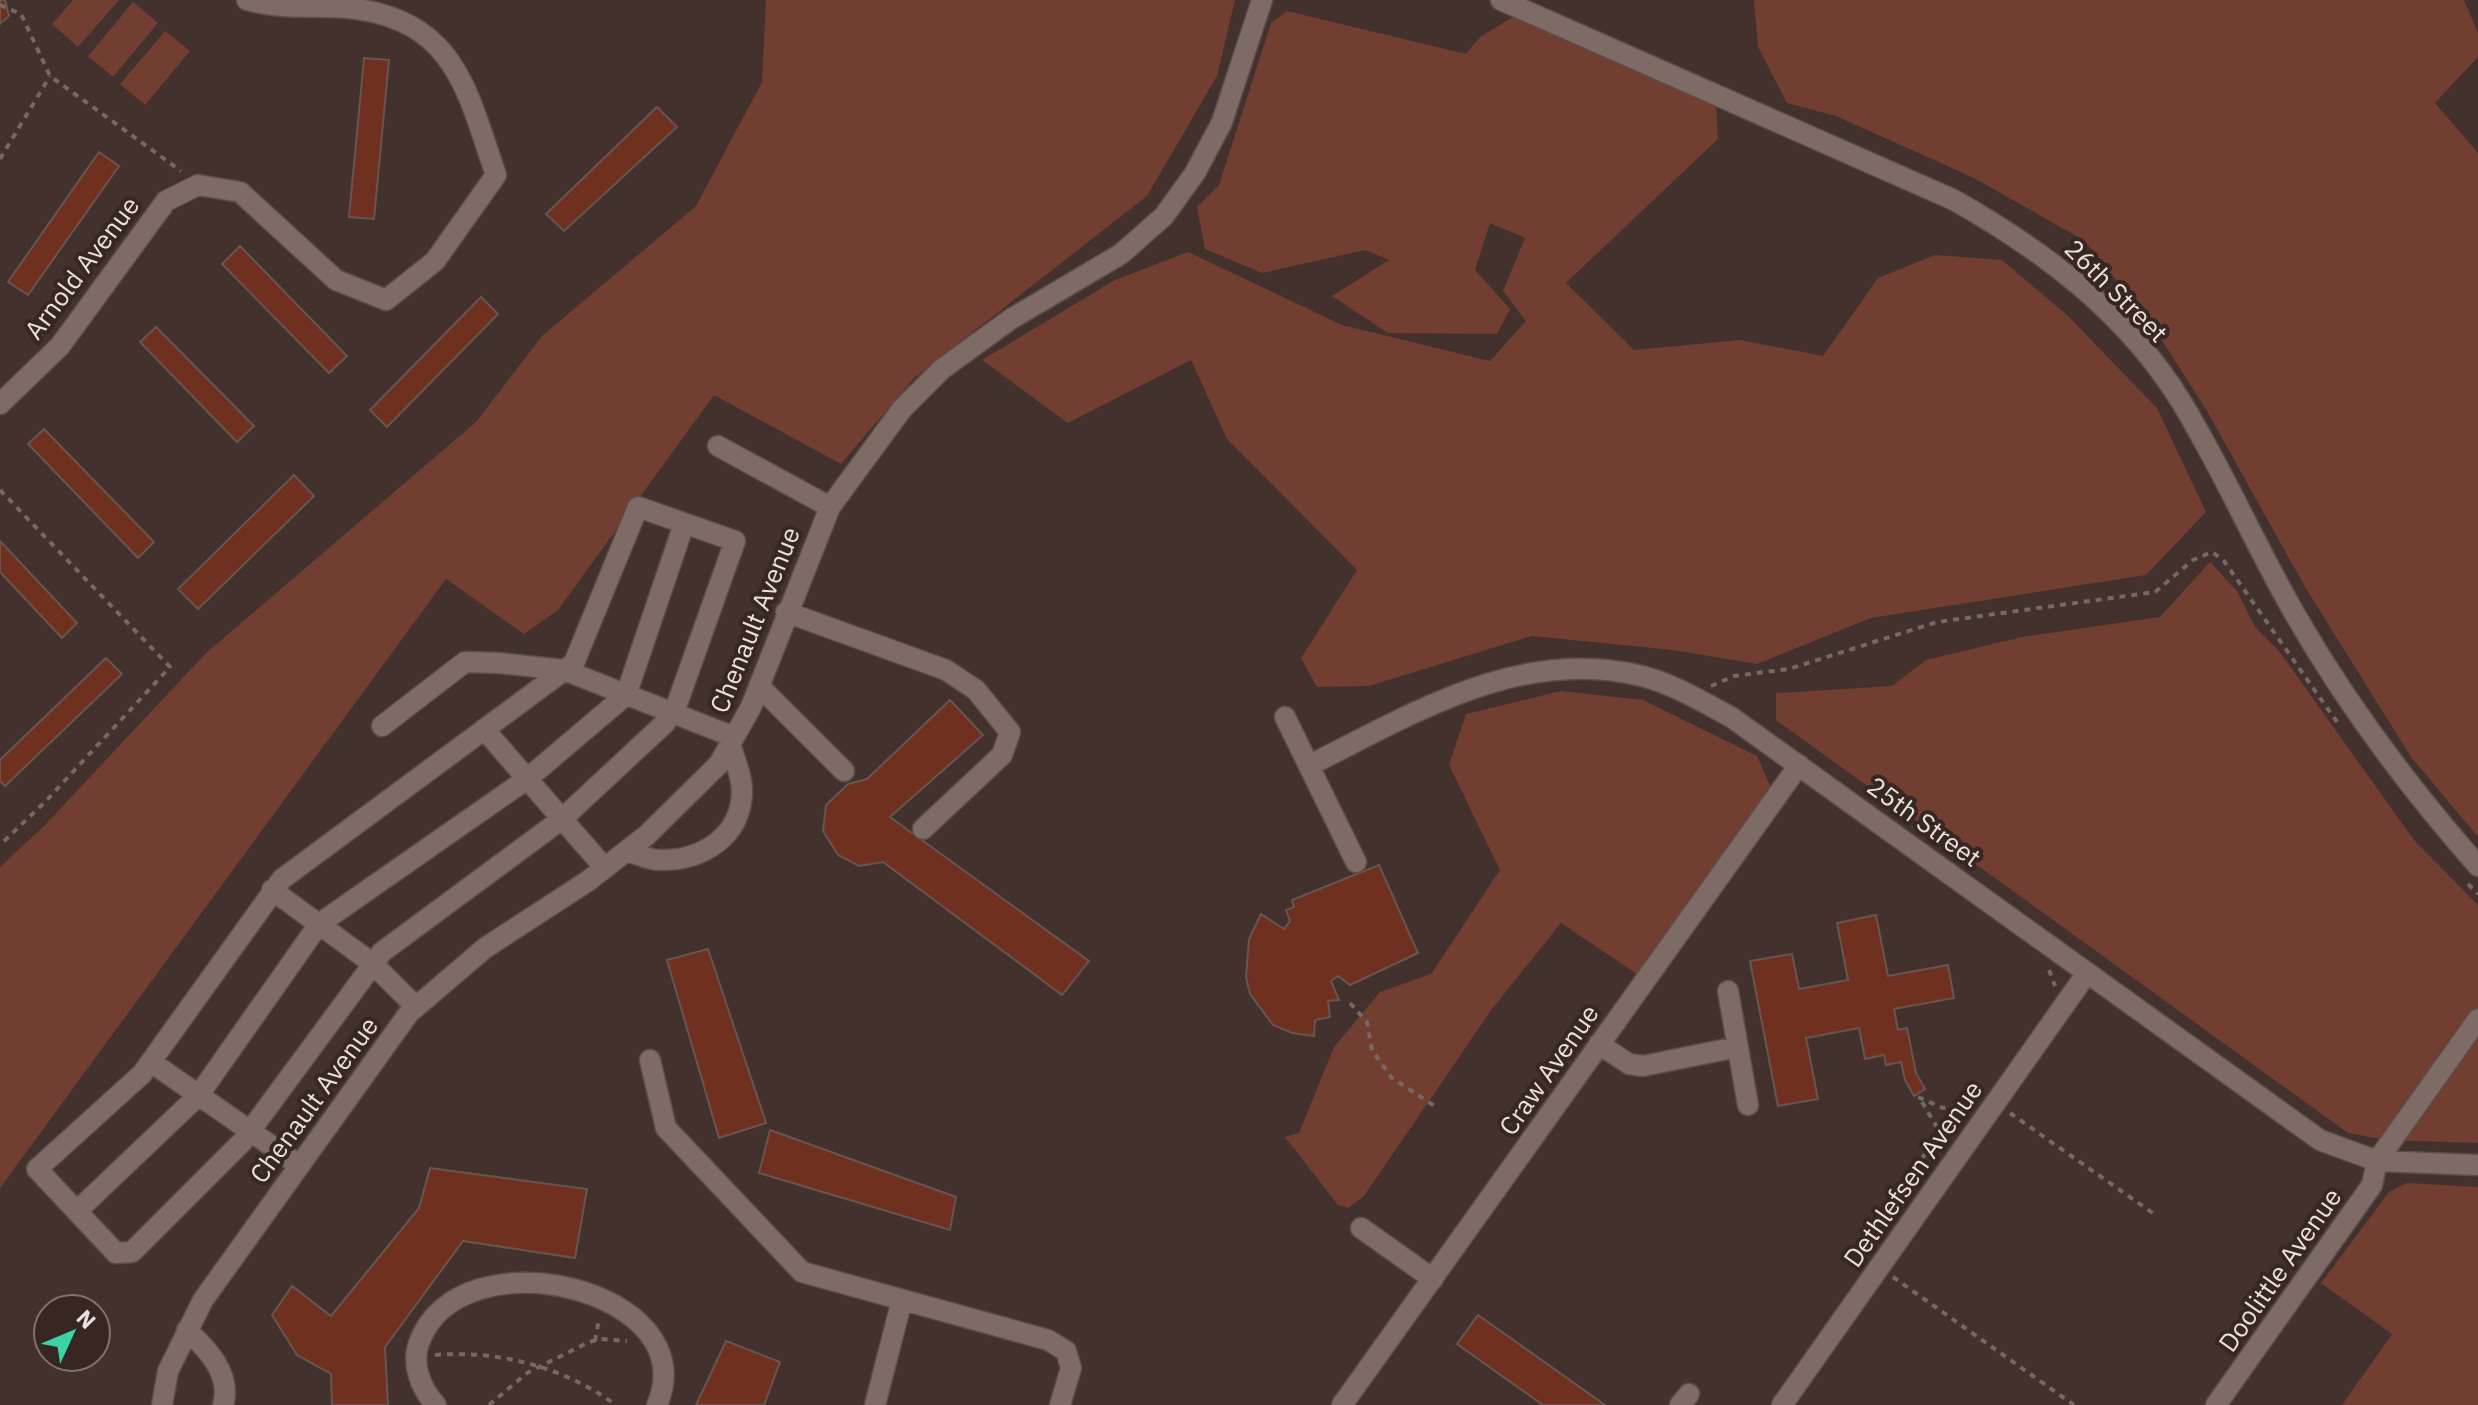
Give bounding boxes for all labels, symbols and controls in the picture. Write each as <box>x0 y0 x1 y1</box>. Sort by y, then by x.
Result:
street label: Arnold Avenue <box>16 189 146 346</box>
street label: 26th Street <box>2058 231 2176 349</box>
street label: Chenault Avenue <box>701 522 807 718</box>
street label: 25th Street <box>1861 768 1988 874</box>
street label: Craw Avenue <box>1491 997 1606 1142</box>
street label: Chenault Avenue <box>241 1009 385 1189</box>
street label: Dethlefsen Avenue <box>1835 1074 1989 1273</box>
street label: Doolittle Avenue <box>2210 1181 2348 1358</box>
north arrow <box>32 1293 112 1373</box>
text: N <box>71 1303 103 1335</box>

